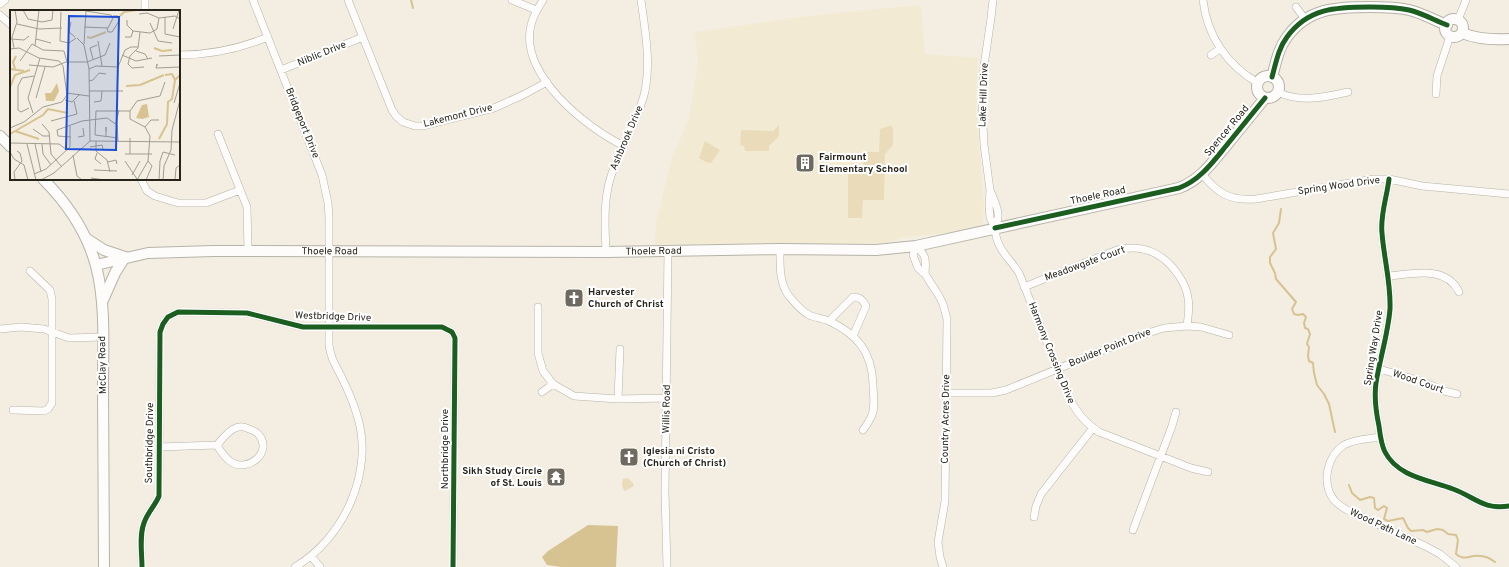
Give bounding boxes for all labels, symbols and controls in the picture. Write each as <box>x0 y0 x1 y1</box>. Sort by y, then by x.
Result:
inset map <box>10 10 180 180</box>
street label: Niblic Drive <box>296 38 348 70</box>
street label: Lake Hill Drive <box>976 63 992 127</box>
street label: Bridgeport Drive <box>282 86 322 160</box>
street label: Lakemont Drive <box>422 101 494 131</box>
street label: Spencer Road <box>1202 103 1252 159</box>
street label: Ashbrook Drive <box>608 104 646 172</box>
place label: Fairmount Elementary School <box>819 151 908 176</box>
building icon: Fairmount Elementary School <box>794 152 816 174</box>
street label: Spring Wood Drive <box>1297 174 1381 198</box>
street label: Thoele Road <box>1069 184 1127 208</box>
street label: Meadowgate Court <box>1043 243 1127 285</box>
street label: Thoele Road <box>625 244 682 258</box>
street label: Thoele Road <box>301 245 358 258</box>
place label: Harvester Church of Christ <box>588 286 664 311</box>
church icon: Harvester Church of Christ <box>563 287 585 309</box>
street label: Harmony Crossing Drive <box>1025 300 1077 406</box>
street label: Westbridge Drive <box>295 309 371 325</box>
street label: Spring Way Drive <box>1362 309 1386 387</box>
street label: Boulder Point Drive <box>1067 326 1153 370</box>
street label: McClay Road <box>96 336 110 394</box>
street label: Wood Court <box>1391 367 1446 397</box>
street label: Country Acres Drive <box>939 374 953 464</box>
street label: Willis Road <box>660 384 674 434</box>
street label: Southbridge Drive <box>143 402 157 484</box>
street label: Northbridge Drive <box>439 409 452 489</box>
place label: Iglesia ni Cristo (Church of Christ) <box>643 445 726 470</box>
church icon: Iglesia ni Cristo (Church of Christ) <box>618 446 640 468</box>
place label: Sikh Study Circle of St. Louis <box>462 465 542 490</box>
temple icon: Sikh Study Circle of St. Louis <box>545 466 567 488</box>
street label: Wood Path Lane <box>1347 506 1419 548</box>

